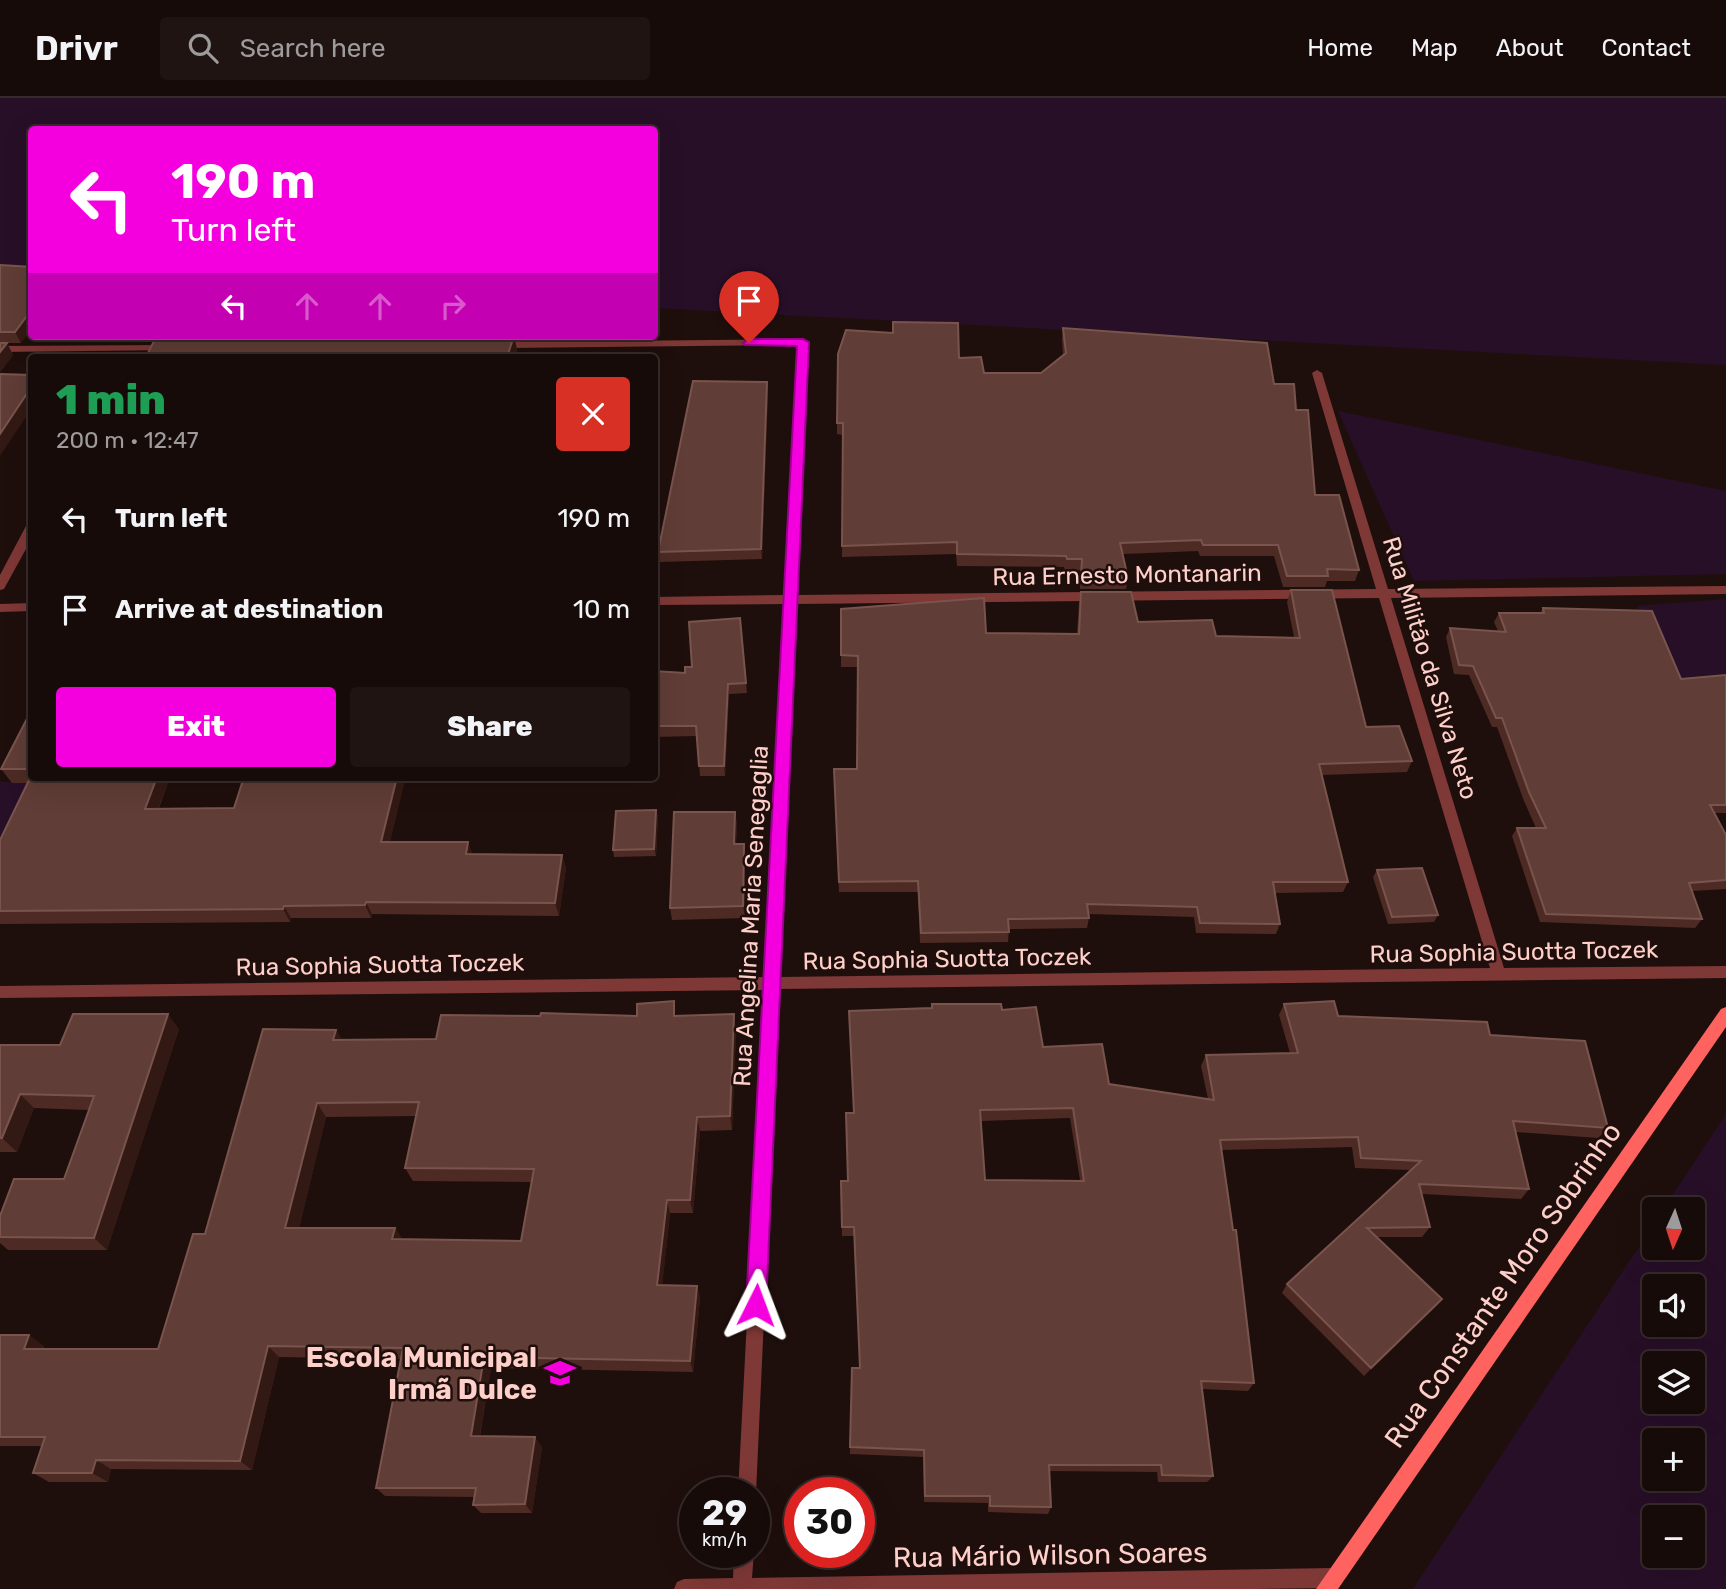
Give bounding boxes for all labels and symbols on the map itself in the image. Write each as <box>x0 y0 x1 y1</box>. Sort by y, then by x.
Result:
pin <box>719 271 779 343</box>
street label: Rua Militão da Silva Neto <box>1377 533 1483 803</box>
street label: Rua Ernesto Montanarin <box>992 559 1262 591</box>
street label: Rua Angelina Maria Senegaglia <box>728 745 774 1087</box>
street label: Rua Sophia Suotta Toczek <box>1369 935 1659 969</box>
street label: Rua Sophia Suotta Toczek <box>802 942 1092 976</box>
street label: Rua Sophia Suotta Toczek <box>235 948 525 982</box>
street label: Rua Constante Moro Sobrinho <box>1378 1116 1628 1454</box>
north arrow <box>1642 1197 1704 1260</box>
position arrow <box>719 1268 793 1342</box>
place label: Escola Municipal Irmã Dulce <box>306 1341 537 1406</box>
school or university icon: Escola Municipal Irmã Dulce <box>543 1356 577 1390</box>
speed limit sign: 30 <box>784 1477 875 1568</box>
street label: Rua Mário Wilson Soares <box>892 1536 1208 1574</box>

